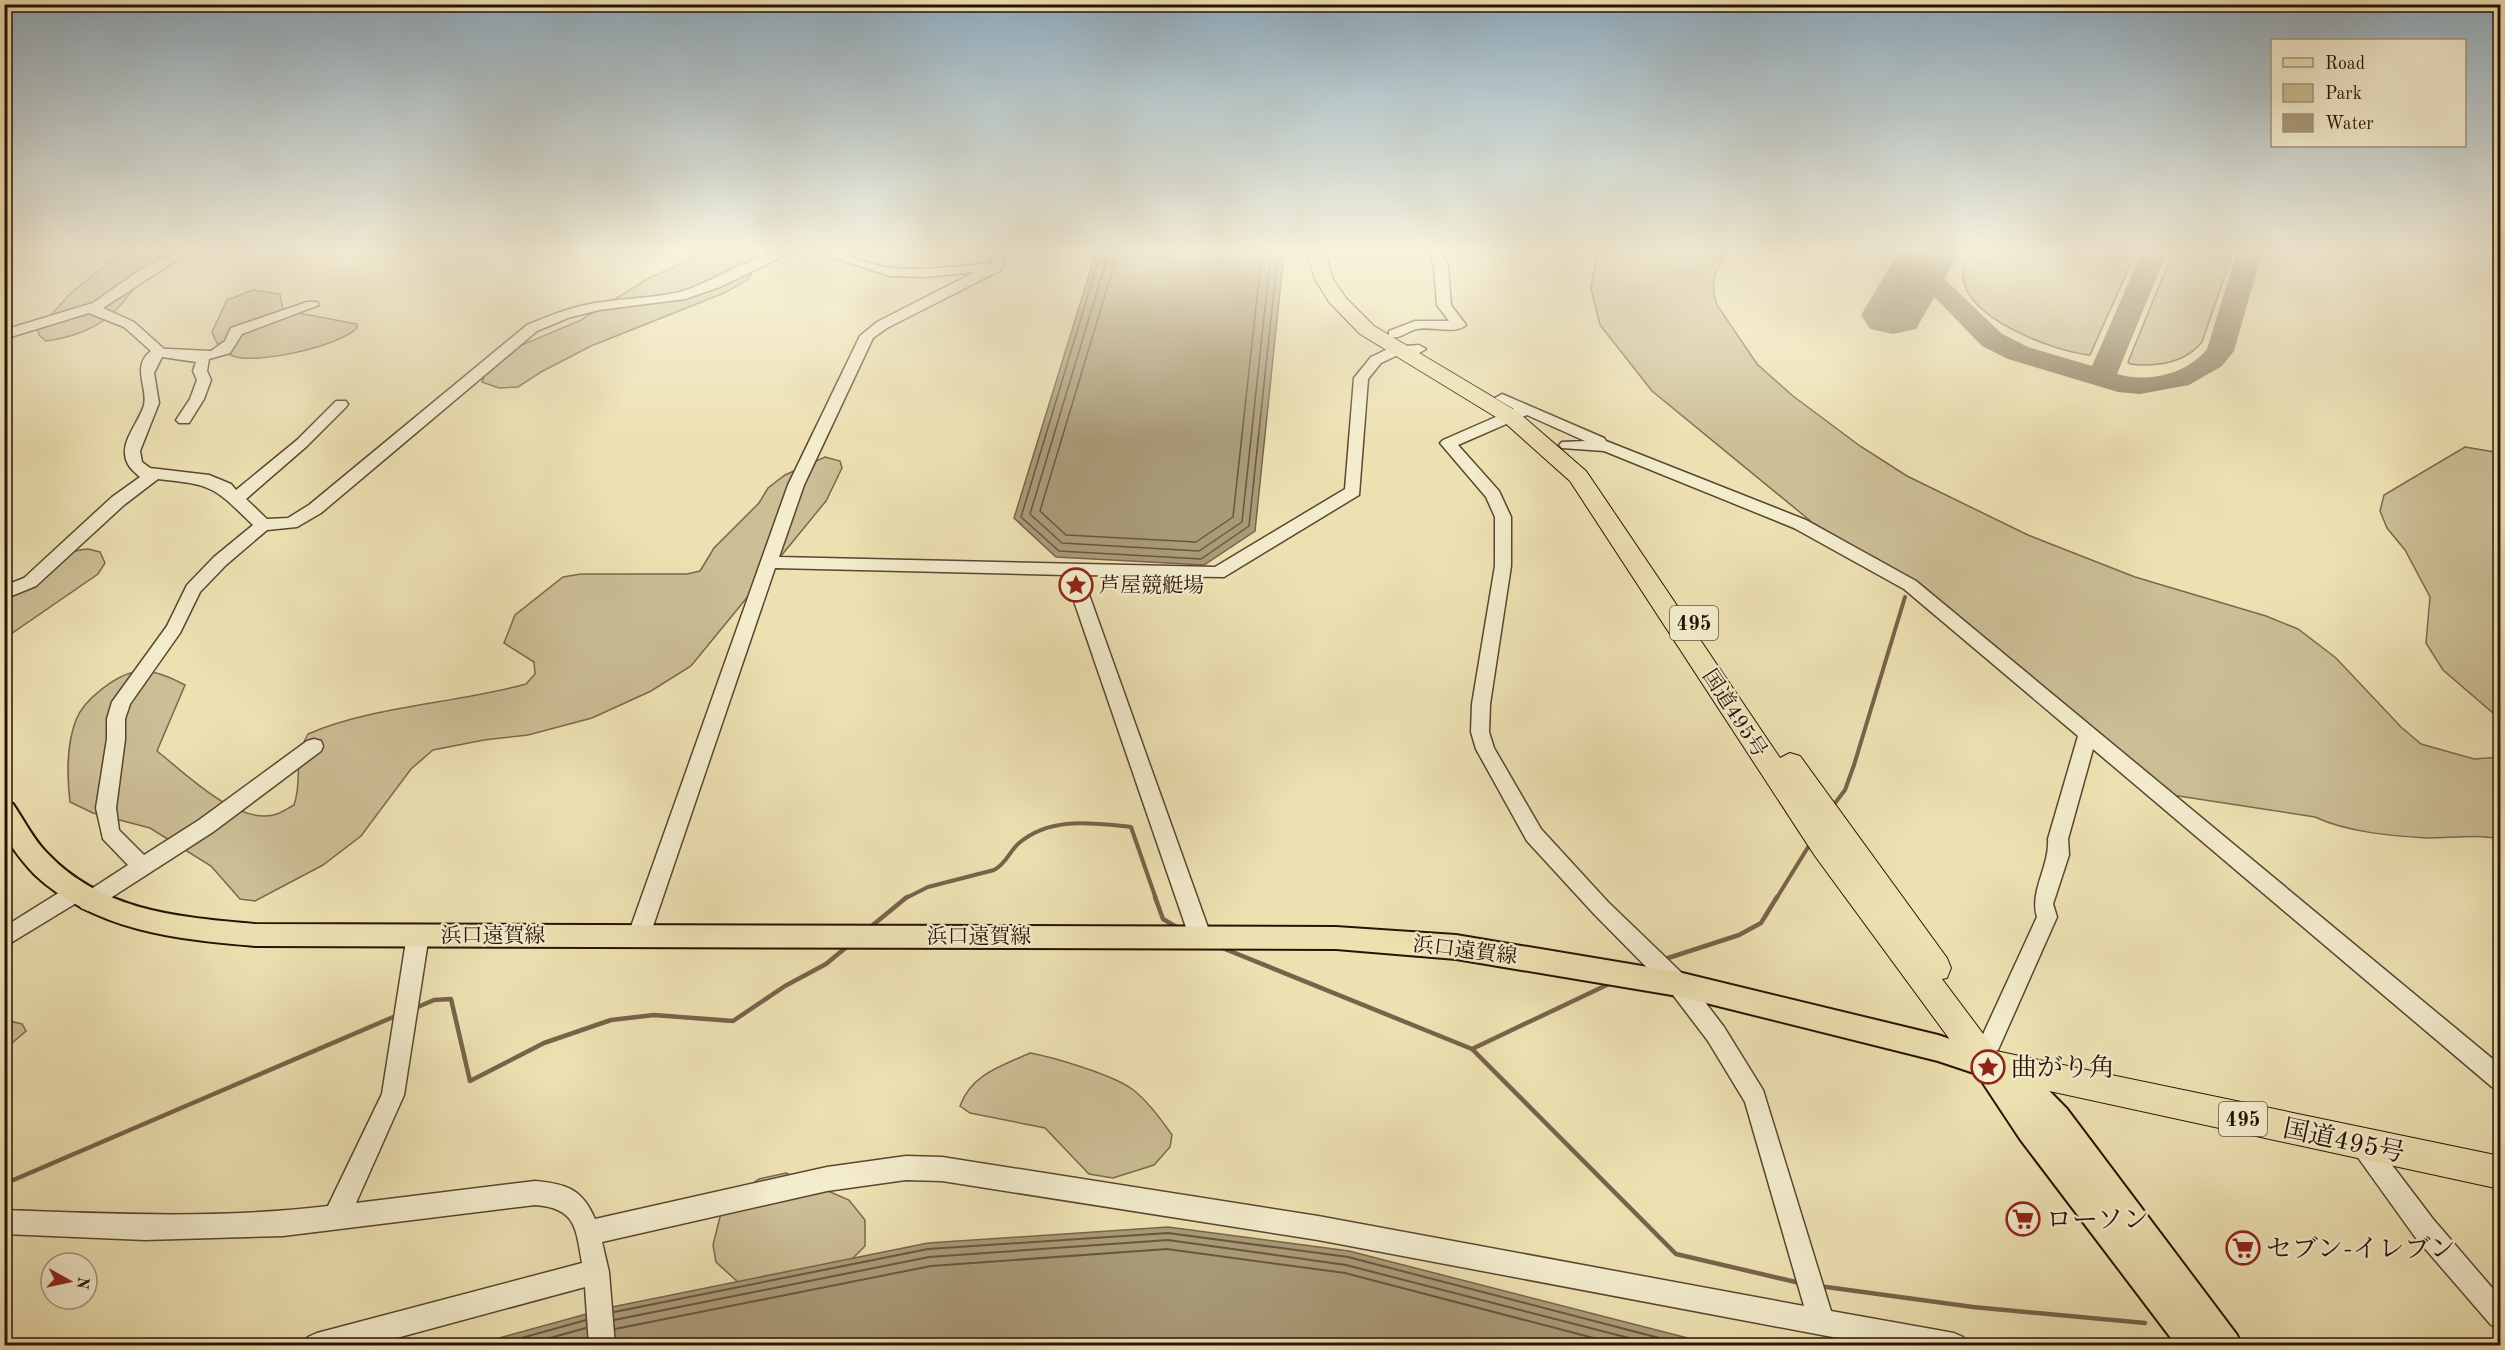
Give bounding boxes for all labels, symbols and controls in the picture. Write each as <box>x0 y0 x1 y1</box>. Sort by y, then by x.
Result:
legend <box>2271 39 2466 147</box>
text: Road <box>2325 55 2365 73</box>
text: Park <box>2325 85 2362 103</box>
text: Water <box>2325 115 2374 133</box>
place icon: 芦屋競艇場 <box>1058 567 1094 603</box>
place label: 芦屋競艇場 <box>1099 574 1204 597</box>
road number: 495 <box>1670 606 1718 640</box>
street label: 国道495号 <box>1698 665 1771 761</box>
street label: 浜口遠賀線 <box>441 924 546 947</box>
street label: 浜口遠賀線 <box>927 925 1032 948</box>
street label: 浜口遠賀線 <box>1411 933 1518 968</box>
place icon: 曲がり角 <box>1970 1049 2006 1085</box>
place label: 曲がり角 <box>2011 1054 2115 1082</box>
road number: 495 <box>2219 1102 2267 1136</box>
street label: 国道495号 <box>2281 1114 2407 1167</box>
supermarket icon: ローソン <box>2005 1201 2041 1237</box>
place label: ローソン <box>2046 1208 2149 1234</box>
supermarket icon: セブン-イレブン <box>2225 1230 2261 1266</box>
place label: セブン-イレブン <box>2266 1236 2456 1263</box>
north arrow <box>39 1251 99 1311</box>
text: N <box>73 1276 91 1291</box>

